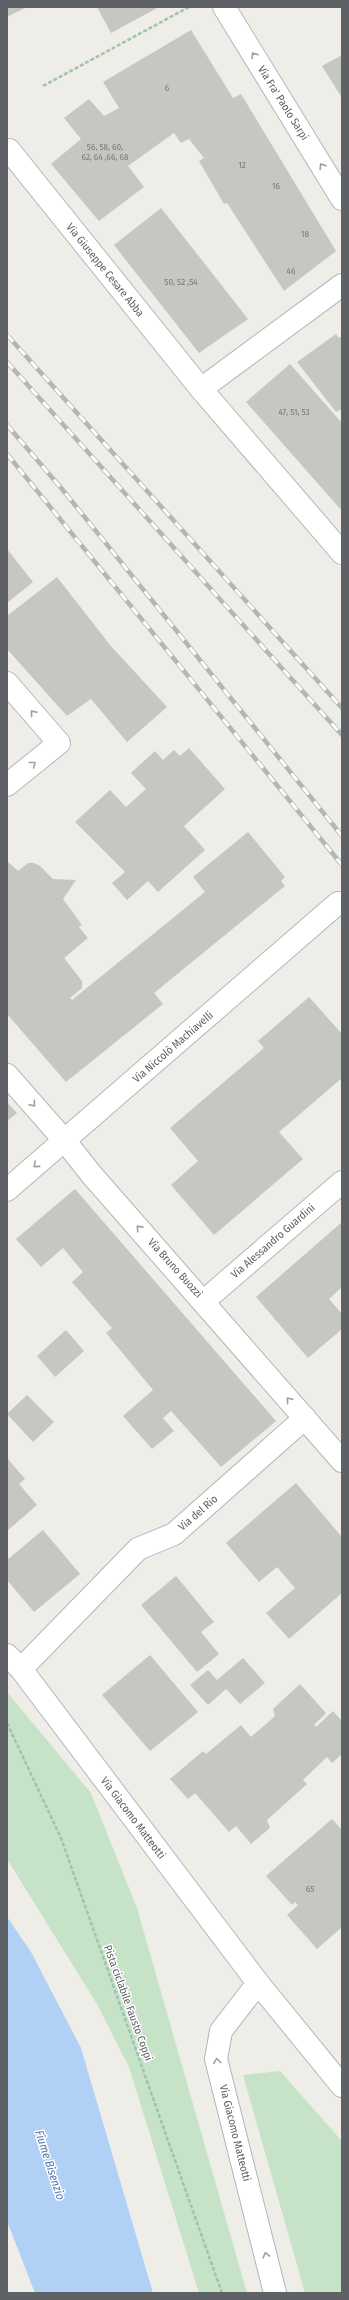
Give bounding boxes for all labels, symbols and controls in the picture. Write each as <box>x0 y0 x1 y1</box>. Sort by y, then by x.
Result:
one-way arrow <box>251 52 258 59</box>
street label: Via Fra' Paolo Sarpi <box>255 63 311 143</box>
house number: 6 <box>165 83 170 93</box>
house number: 56, 58, 60, 62, 64 ,66, 68 <box>82 142 129 162</box>
house number: 12 <box>238 160 246 170</box>
one-way arrow <box>319 163 326 170</box>
house number: 16 <box>272 181 281 191</box>
street label: Via Giuseppe Cesare Abba <box>63 221 147 319</box>
house number: 18 <box>301 229 310 239</box>
house number: 46 <box>287 266 296 276</box>
house number: 50, 52 ,54 <box>164 277 198 287</box>
house number: 47, 51, 53 <box>278 407 310 417</box>
one-way arrow <box>30 710 38 718</box>
one-way arrow <box>28 761 35 768</box>
street label: Via Niccolò Machiavelli <box>130 1008 216 1085</box>
one-way arrow <box>28 1099 36 1107</box>
one-way arrow <box>33 1161 41 1168</box>
street label: Via Alessandro Guardini <box>228 1201 318 1281</box>
one-way arrow <box>136 1225 144 1233</box>
street label: Via Bruno Buozzi <box>145 1236 205 1300</box>
one-way arrow <box>287 1397 294 1404</box>
street label: Via del Rio <box>176 1492 220 1534</box>
street label: Via Giacomo Matteotti <box>98 1774 168 1862</box>
house number: 65 <box>306 1884 314 1894</box>
street label: Pista ciclabile Fausto Coppi <box>101 1943 155 2063</box>
one-way arrow <box>213 2058 222 2064</box>
street label: Via Giacomo Matteotti <box>217 2083 253 2183</box>
water label: Fiume Bisenzio <box>32 2128 68 2202</box>
one-way arrow <box>262 2252 270 2258</box>

